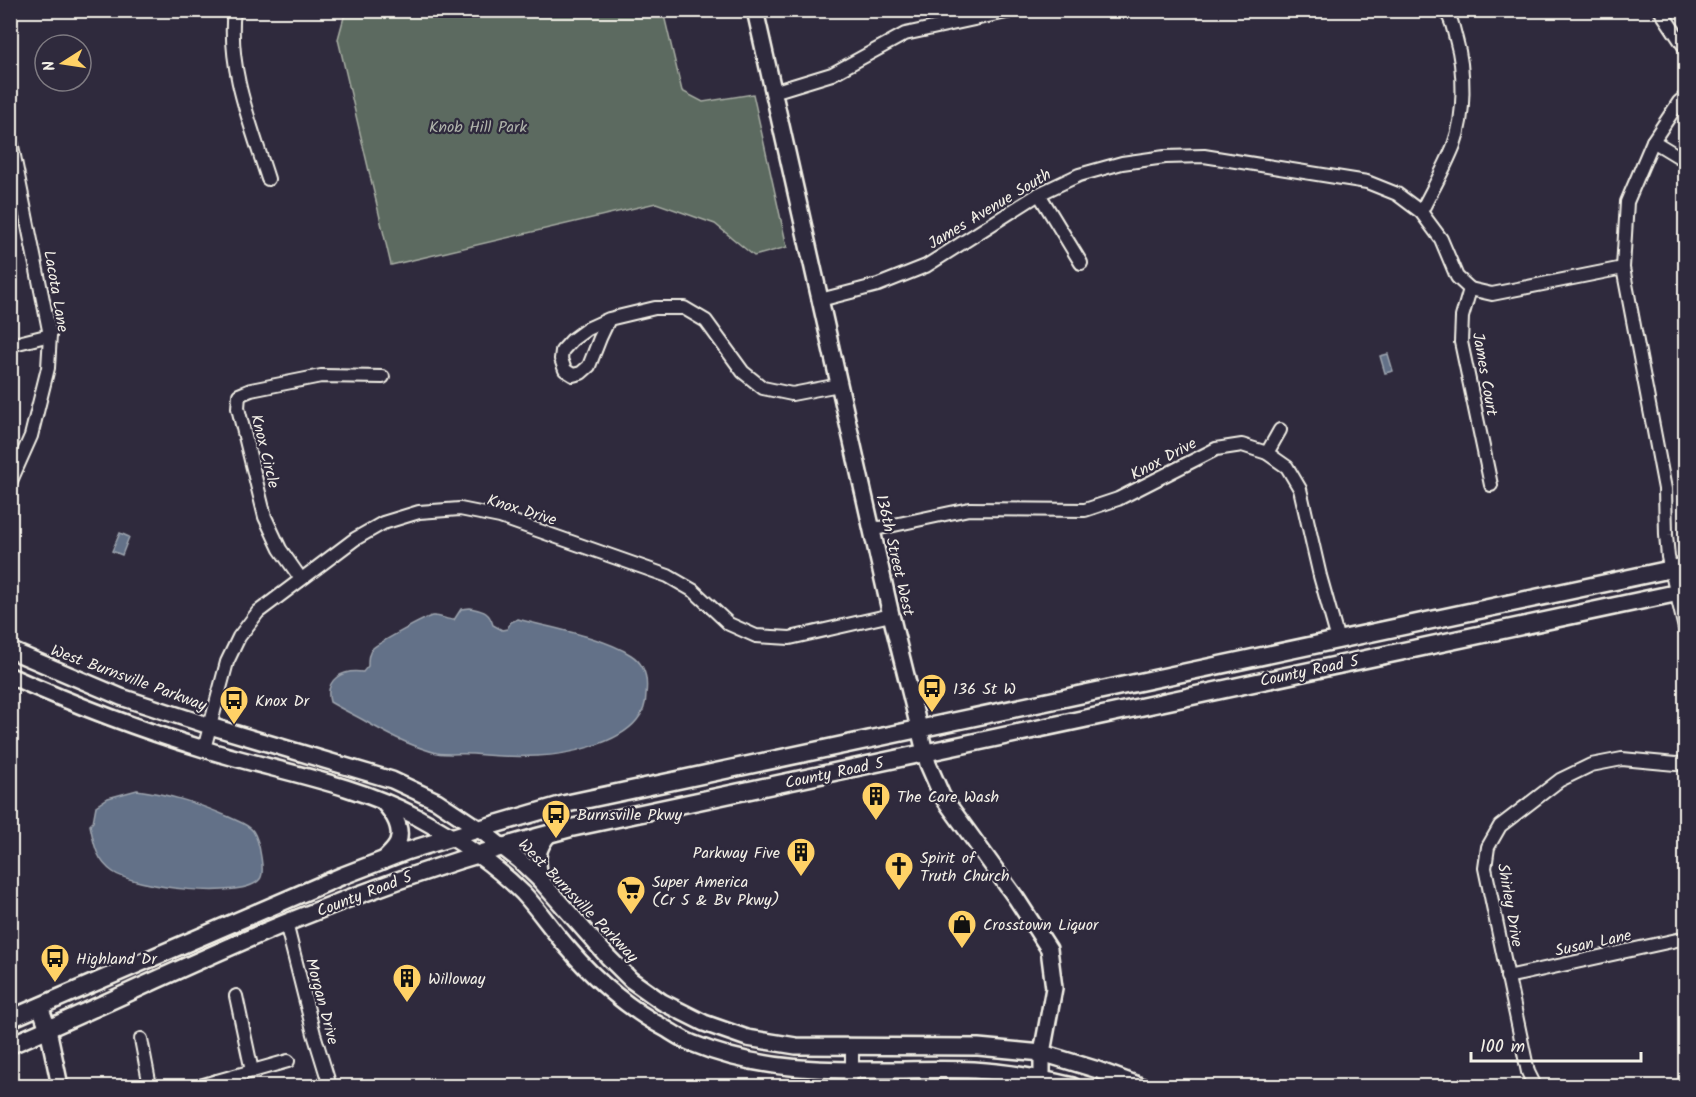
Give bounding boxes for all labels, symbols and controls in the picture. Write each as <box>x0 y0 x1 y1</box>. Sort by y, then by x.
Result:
north arrow <box>33 33 93 93</box>
text: N <box>37 58 63 73</box>
park label: Knob Hill Park <box>429 115 527 140</box>
street label: James Avenue South <box>923 163 1056 256</box>
street label: Lacota Lane <box>36 248 75 334</box>
street label: James Court <box>1465 331 1504 419</box>
street label: Knox Circle <box>243 412 286 491</box>
street label: Knox Drive <box>1126 431 1201 487</box>
street label: Knox Drive <box>484 488 560 533</box>
street label: 136th Street West <box>868 492 921 619</box>
street label: West Burnsville Parkway <box>47 639 210 718</box>
street label: County Road 5 <box>1258 649 1362 694</box>
bus stop icon: 136 St W <box>916 672 948 714</box>
place label: 136 St W <box>953 677 1016 702</box>
bus stop icon: Knox Dr <box>218 684 250 726</box>
place label: Knox Dr <box>255 689 311 714</box>
street label: County Road 5 <box>783 751 887 796</box>
building icon: The Care Wash <box>860 780 892 822</box>
place label: The Care Wash <box>897 785 999 810</box>
bus stop icon: Burnsville Pkwy <box>540 798 572 840</box>
place label: Burnsville Pkwy <box>577 803 683 828</box>
street label: West Burnsville Parkway <box>512 833 644 969</box>
building icon: Parkway Five <box>785 836 817 878</box>
place label: Parkway Five <box>693 841 780 866</box>
place label: Spirit of Truth Church <box>920 846 1010 889</box>
church icon: Spirit of Truth Church <box>883 850 915 892</box>
street label: Shirley Drive <box>1490 861 1529 949</box>
street label: County Road 5 <box>313 864 417 924</box>
place label: Super America (Cr 5 & Bv Pkwy) <box>652 870 780 913</box>
supermarket icon: Super America (Cr 5 & Bv Pkwy) <box>615 874 647 916</box>
shop icon: Crosstown Liquor <box>946 908 978 950</box>
place label: Crosstown Liquor <box>983 913 1100 938</box>
street label: Susan Lane <box>1553 923 1634 964</box>
bus stop icon: Highland Dr <box>39 942 71 984</box>
place label: Highland Dr <box>76 947 158 972</box>
street label: Morgan Drive <box>298 955 345 1047</box>
building icon: Willoway <box>391 962 423 1004</box>
place label: Willoway <box>428 967 486 992</box>
scale bar <box>1471 1025 1640 1063</box>
text: 100 m <box>1480 1033 1525 1062</box>

